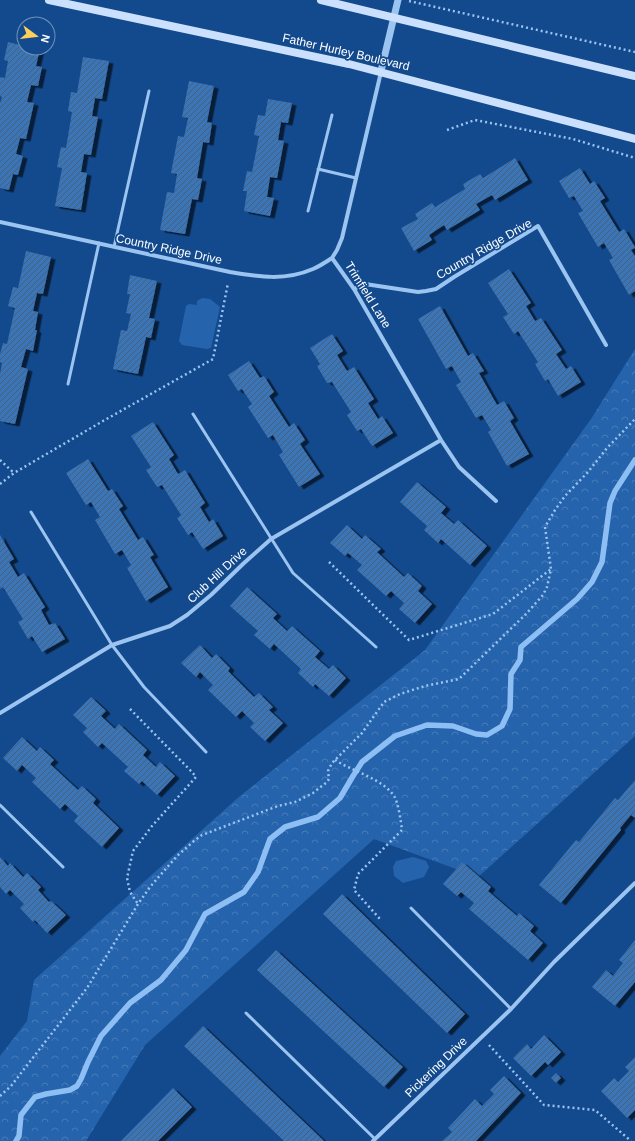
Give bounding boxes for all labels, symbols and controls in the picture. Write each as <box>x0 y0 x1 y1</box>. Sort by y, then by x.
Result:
north arrow <box>16 16 56 56</box>
street label: Father Hurley Boulevard <box>281 31 411 73</box>
text: N <box>39 33 52 44</box>
street label: Country Ridge Drive <box>434 216 535 282</box>
street label: Country Ridge Drive <box>115 231 224 267</box>
street label: Trimfield Lane <box>342 259 394 331</box>
street label: Club Hill Drive <box>184 544 250 606</box>
street label: Pickering Drive <box>402 1034 470 1100</box>

